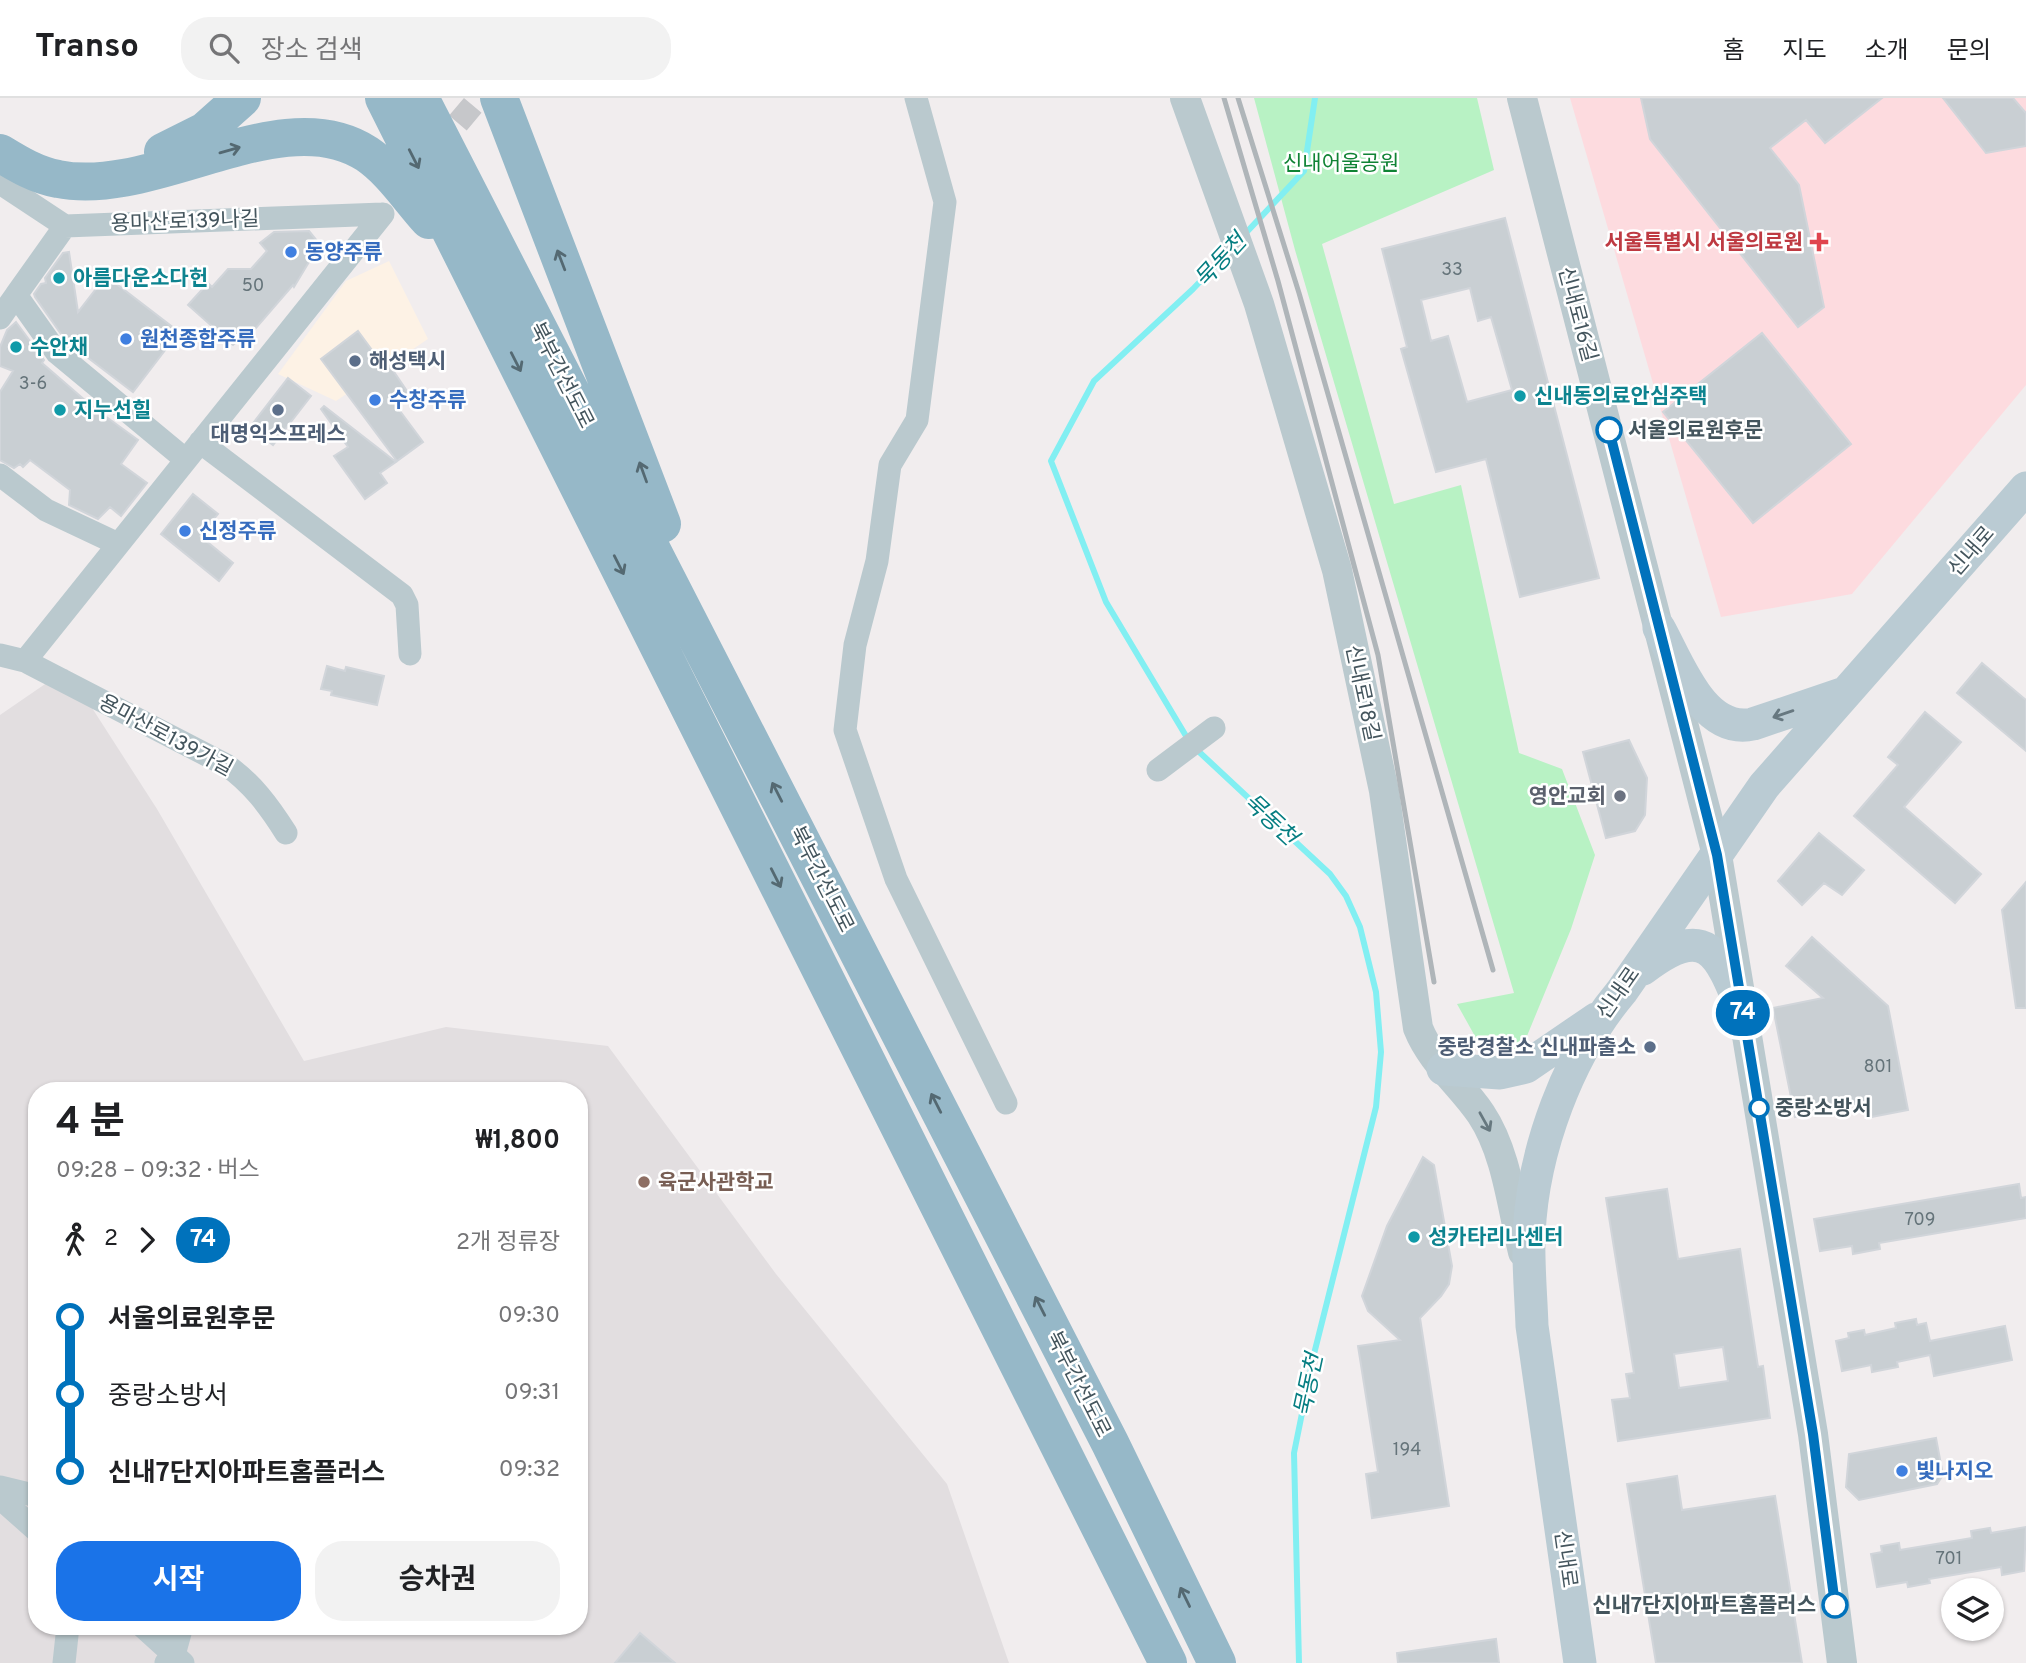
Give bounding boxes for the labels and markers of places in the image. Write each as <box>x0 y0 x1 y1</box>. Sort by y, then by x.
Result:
place label: 서울특별시 서울의료원 <box>1605 230 1803 257</box>
marker: 서울특별시 서울의료원 <box>1809 232 1829 252</box>
place label: 동양주류 <box>305 240 382 267</box>
marker: 동양주류 <box>283 244 299 260</box>
place label: 아름다운소다헌 <box>73 266 208 293</box>
marker: 아름다운소다헌 <box>51 270 67 286</box>
place label: 원천종합주류 <box>140 327 256 354</box>
marker: 원천종합주류 <box>118 331 134 347</box>
place label: 수안채 <box>30 335 88 362</box>
marker: 수안채 <box>8 339 24 355</box>
place label: 해성택시 <box>369 349 446 376</box>
marker: 해성택시 <box>347 353 363 369</box>
place label: 신내동의료안심주택 <box>1534 384 1708 411</box>
place label: 수창주류 <box>389 388 466 415</box>
marker: 신내동의료안심주택 <box>1512 388 1528 404</box>
marker: 수창주류 <box>367 392 383 408</box>
place label: 지누선힐 <box>74 398 151 425</box>
marker: 지누선힐 <box>52 402 68 418</box>
marker: 대명익스프레스 <box>270 402 286 418</box>
marker: 서울의료원후문 <box>1596 417 1622 443</box>
place label: 서울의료원후문 <box>1628 418 1763 445</box>
place label: 대명익스프레스 <box>210 422 346 449</box>
place label: 신정주류 <box>199 519 276 546</box>
marker: 신정주류 <box>177 523 193 539</box>
place label: 영안교회 <box>1529 784 1606 811</box>
marker: 영안교회 <box>1612 788 1628 804</box>
place label: 중랑경찰소 신내파출소 <box>1438 1035 1636 1062</box>
marker: 중랑경찰소 신내파출소 <box>1642 1039 1658 1055</box>
place label: 중랑소방서 <box>1775 1096 1872 1123</box>
marker: 중랑소방서 <box>1749 1098 1769 1118</box>
place label: 육군사관학교 <box>658 1170 774 1197</box>
marker: 육군사관학교 <box>636 1174 652 1190</box>
place label: 성카타리나센터 <box>1428 1225 1563 1252</box>
marker: 성카타리나센터 <box>1406 1229 1422 1245</box>
place label: 빛나지오 <box>1916 1459 1993 1486</box>
marker: 빛나지오 <box>1894 1463 1910 1479</box>
marker: 신내7단지아파트홈플러스 <box>1822 1592 1848 1618</box>
place label: 신내7단지아파트홈플러스 <box>1592 1593 1816 1620</box>

